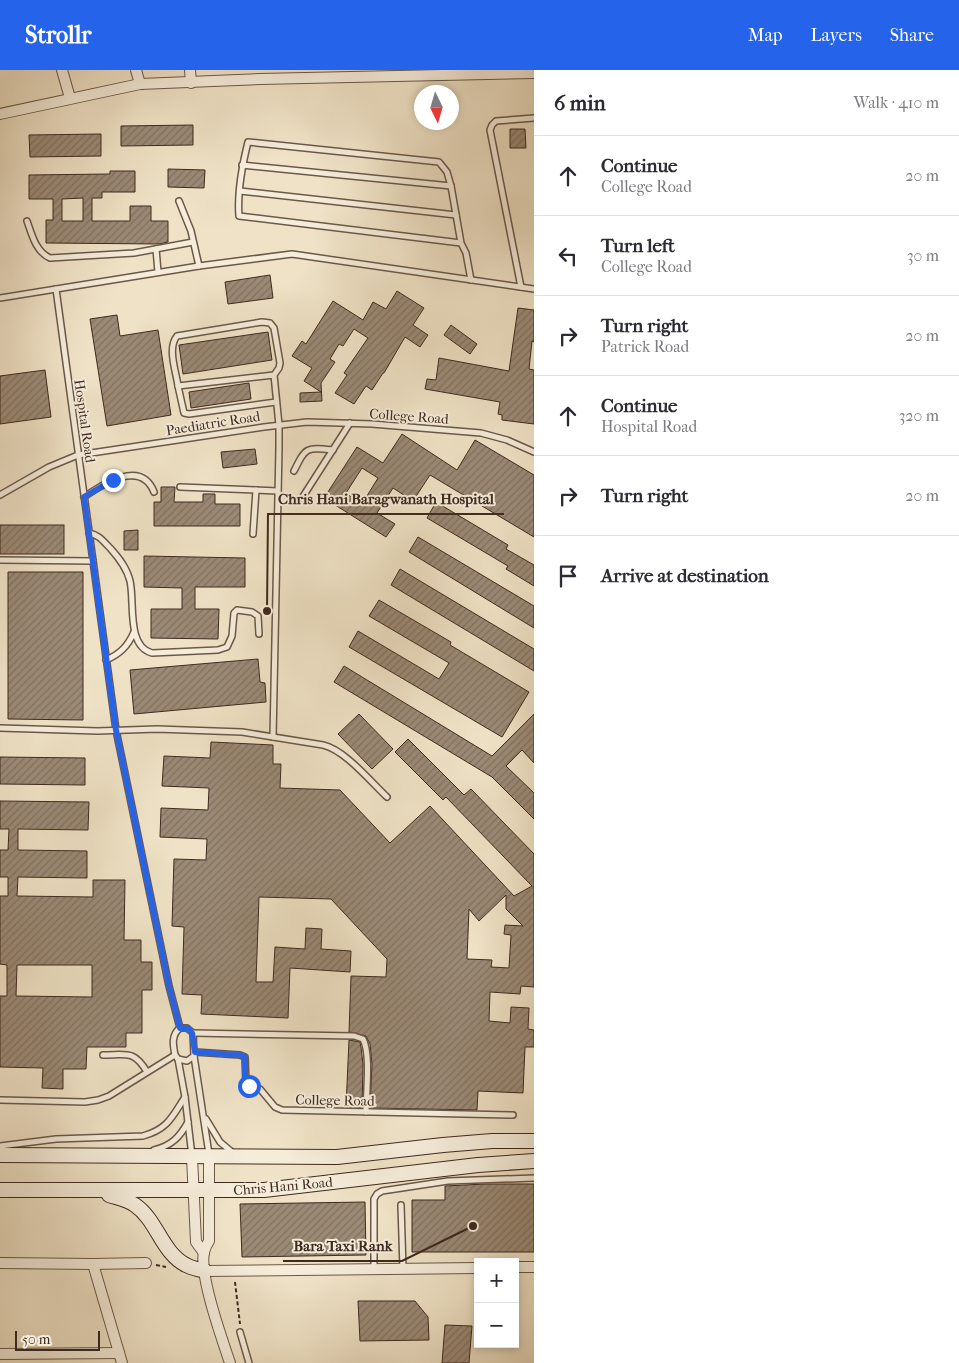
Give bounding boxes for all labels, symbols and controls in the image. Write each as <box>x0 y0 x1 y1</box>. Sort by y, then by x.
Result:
text: Strollr <box>25 21 92 49</box>
text: Map <box>748 25 782 46</box>
text: Layers <box>810 25 862 46</box>
text: Share <box>890 25 934 46</box>
north arrow <box>414 85 459 130</box>
text: 6 min <box>554 91 606 115</box>
text: Walk · 410 m <box>854 93 939 112</box>
text: Continue <box>601 155 677 177</box>
icon: ahead <box>554 162 582 190</box>
text: 20 m <box>905 166 939 185</box>
text: College Road <box>601 177 692 196</box>
text: Turn left <box>601 235 675 257</box>
icon: left <box>554 242 582 270</box>
text: 30 m <box>907 246 939 265</box>
text: College Road <box>601 257 692 276</box>
text: Turn right <box>601 315 688 337</box>
icon: right <box>554 322 582 350</box>
text: 20 m <box>905 326 939 345</box>
text: Patrick Road <box>601 337 689 356</box>
street label: Hospital Road <box>70 378 99 464</box>
text: Continue <box>601 395 677 417</box>
icon: ahead <box>554 402 582 430</box>
street label: College Road <box>369 405 450 428</box>
text: 320 m <box>899 406 939 425</box>
street label: Paediatric Road <box>165 408 262 439</box>
text: Hospital Road <box>601 417 697 436</box>
route end <box>102 469 125 492</box>
icon: right <box>554 482 582 510</box>
callout: Chris Hani Baragwanath Hospital <box>268 484 504 514</box>
text: Turn right <box>601 485 688 507</box>
text: 20 m <box>905 486 939 505</box>
text: Chris Hani Baragwanath Hospital <box>278 490 495 508</box>
icon: arrive <box>554 562 582 590</box>
text: Arrive at destination <box>601 565 769 587</box>
route start <box>238 1075 261 1098</box>
street label: College Road <box>295 1091 375 1110</box>
street label: Chris Hani Road <box>233 1174 334 1199</box>
callout: Bara Taxi Rank <box>283 1231 402 1261</box>
text: Bara Taxi Rank <box>294 1237 394 1255</box>
map controls <box>474 1258 519 1348</box>
button: + <box>474 1258 519 1303</box>
button: − <box>474 1303 519 1348</box>
scale bar <box>15 1328 100 1351</box>
text: 50 m <box>22 1331 50 1348</box>

